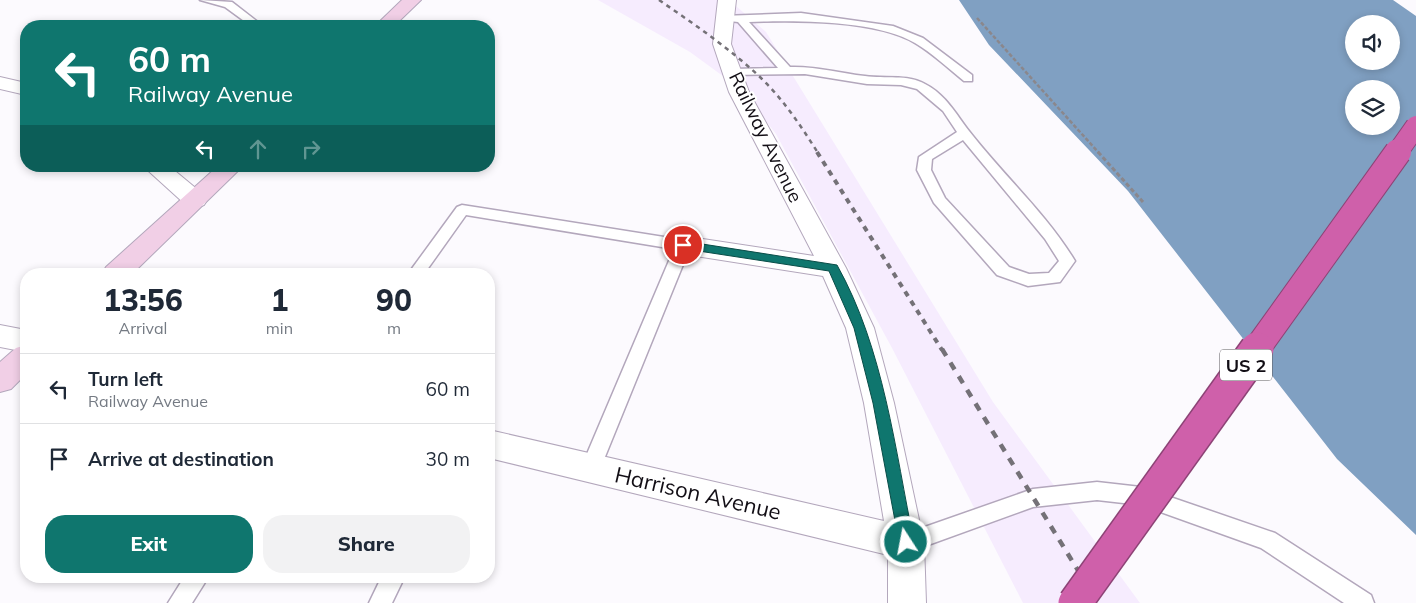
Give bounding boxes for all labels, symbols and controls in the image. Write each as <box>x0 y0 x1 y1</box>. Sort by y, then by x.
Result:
map controls <box>1345 15 1400 135</box>
button: sound <box>1345 15 1400 70</box>
text: 60 m <box>128 37 211 81</box>
icon: left <box>45 40 110 105</box>
street label: Railway Avenue <box>724 68 808 206</box>
text: Railway Avenue <box>128 80 293 108</box>
button: layers <box>1345 80 1400 135</box>
icon: left <box>191 135 219 163</box>
icon: ahead <box>244 135 272 163</box>
icon: right <box>297 135 325 163</box>
pin <box>662 224 704 266</box>
icon: arrive <box>669 231 697 259</box>
text: 13:56 <box>103 281 183 319</box>
text: 1 <box>270 281 288 319</box>
text: 90 <box>376 281 412 319</box>
text: Arrival <box>118 318 167 338</box>
text: min <box>266 318 293 338</box>
text: m <box>387 318 401 338</box>
road number: US 2 <box>1220 350 1272 380</box>
text: Turn left <box>88 367 163 391</box>
icon: left <box>45 375 73 403</box>
text: 60 m <box>426 377 470 401</box>
text: Railway Avenue <box>88 391 208 411</box>
icon: arrive <box>45 445 73 473</box>
text: Arrive at destination <box>88 447 274 471</box>
text: 30 m <box>426 447 470 471</box>
street label: Harrison Avenue <box>612 460 784 526</box>
button: Exit <box>45 515 253 573</box>
button: Share <box>263 515 470 573</box>
position arrow <box>879 515 931 567</box>

